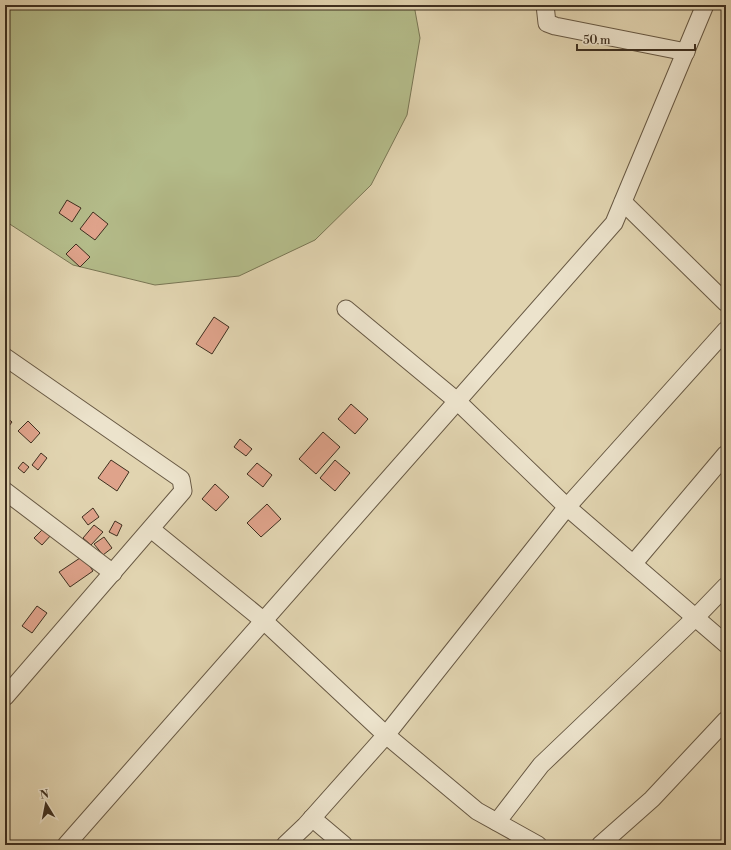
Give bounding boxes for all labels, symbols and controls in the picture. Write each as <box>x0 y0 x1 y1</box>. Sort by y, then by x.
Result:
scale bar <box>577 26 695 52</box>
text: 50 m <box>583 33 611 48</box>
north arrow <box>26 784 66 824</box>
text: N <box>39 787 50 803</box>

